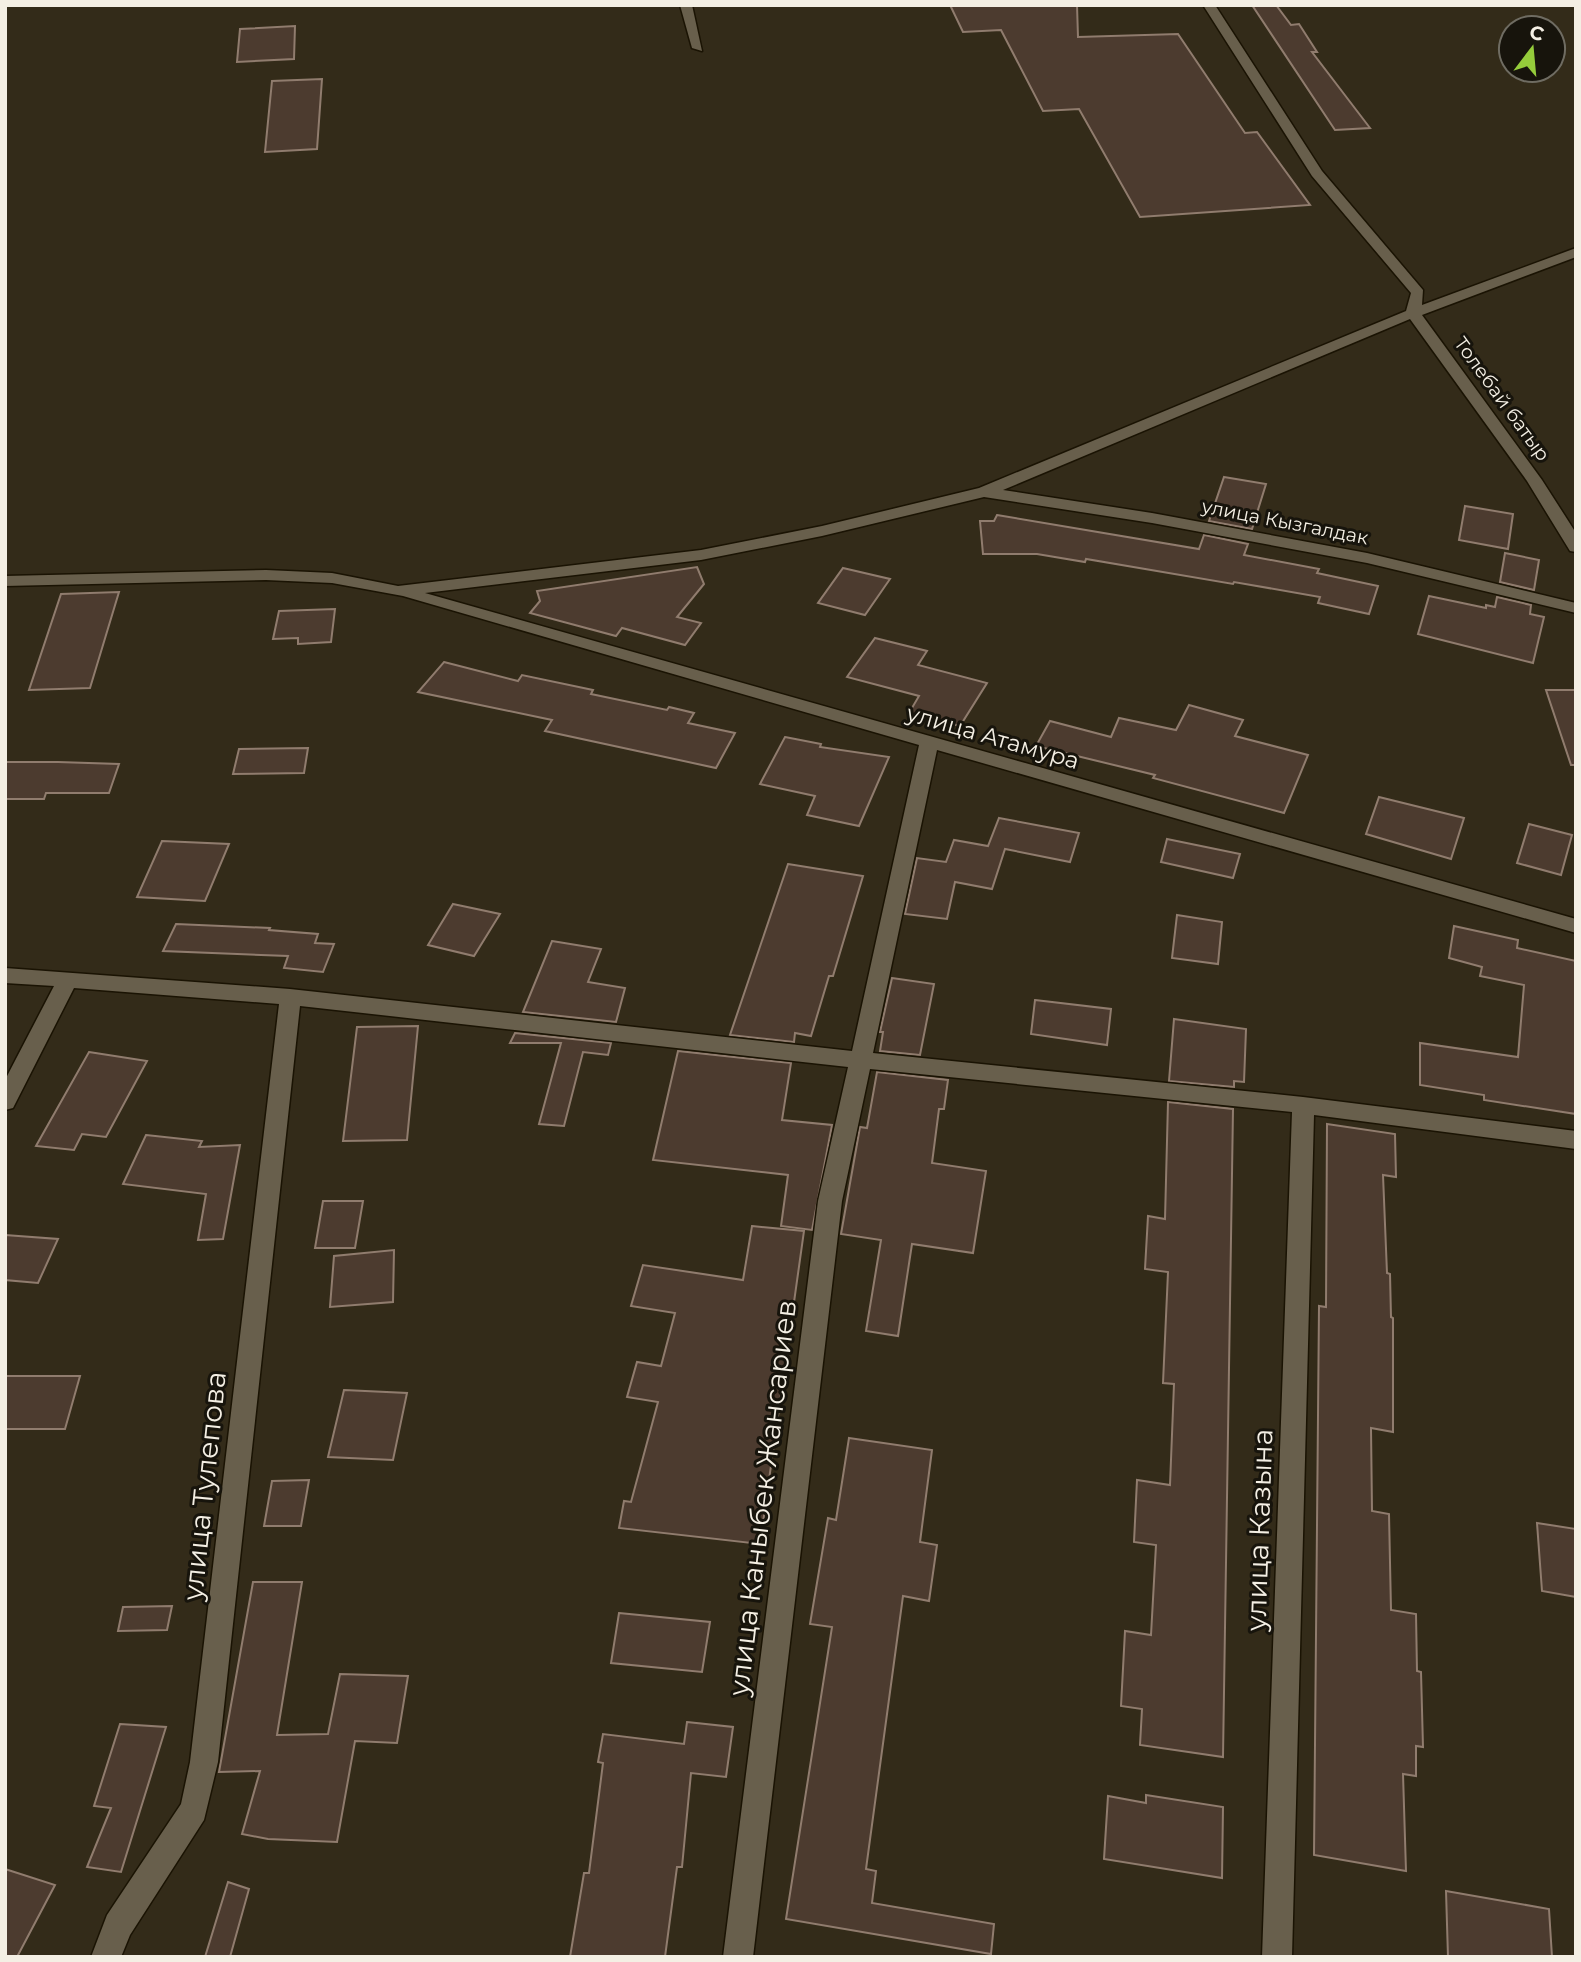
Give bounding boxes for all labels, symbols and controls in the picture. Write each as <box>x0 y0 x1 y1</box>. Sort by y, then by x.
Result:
north arrow <box>1497 14 1567 84</box>
text: С <box>1527 20 1547 46</box>
street label: Толебай батыр <box>1449 332 1555 466</box>
street label: улица Кызгалдак <box>1199 494 1370 549</box>
street label: улица Атамура <box>902 699 1083 775</box>
street label: улица Каныбек Жансариев <box>721 1298 803 1699</box>
street label: улица Тулепова <box>175 1370 233 1603</box>
street label: улица Казына <box>1238 1428 1280 1633</box>

